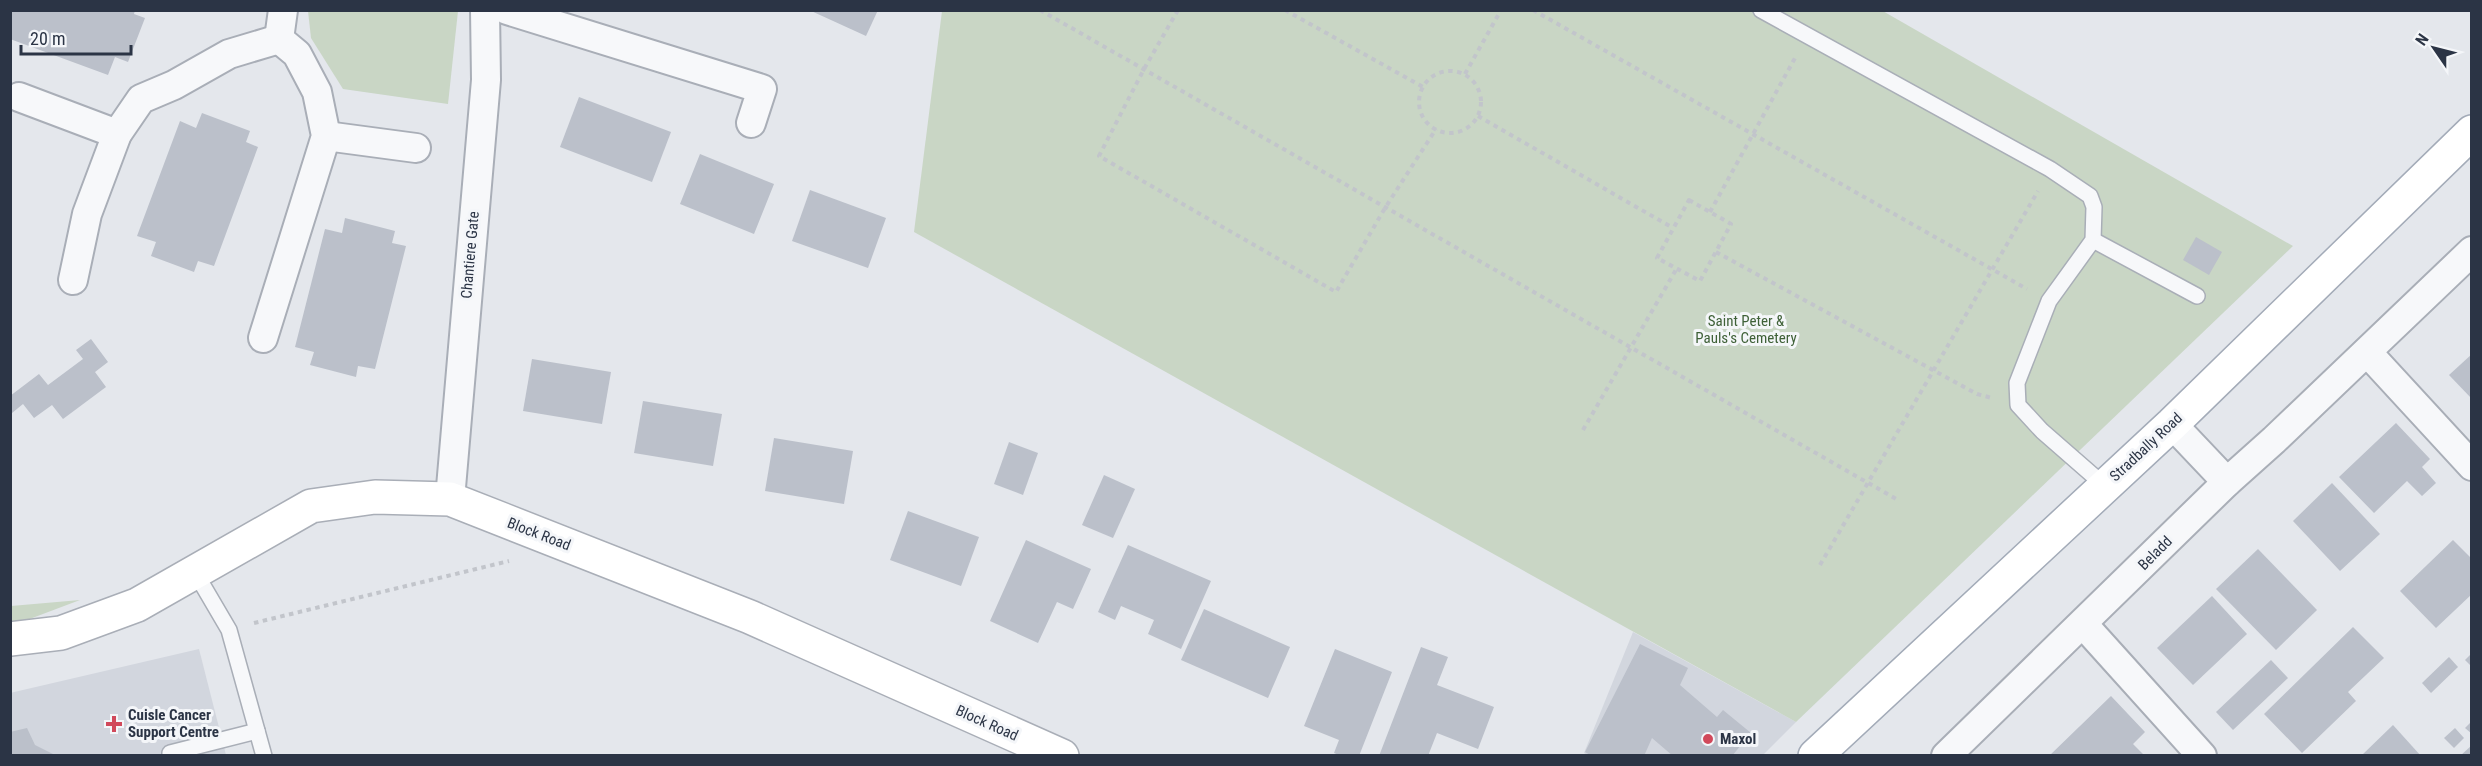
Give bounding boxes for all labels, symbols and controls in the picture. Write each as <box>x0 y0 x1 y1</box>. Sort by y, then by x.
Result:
scale bar <box>21 18 130 56</box>
north arrow <box>2404 18 2464 78</box>
text: 20 m <box>30 28 65 49</box>
text: N <box>2412 30 2433 49</box>
street label: Chantiere Gate <box>457 211 483 299</box>
park label: Saint Peter & Pauls's Cemetery <box>1695 312 1797 347</box>
street label: Stradbally Road <box>2106 409 2186 485</box>
street label: Block Road <box>505 514 573 554</box>
street label: Beladd <box>2134 532 2176 574</box>
street label: Block Road <box>953 701 1021 745</box>
place label: Cuisle Cancer Support Centre <box>128 706 219 741</box>
marker: Cuisle Cancer Support Centre <box>105 715 123 733</box>
place label: Maxol <box>1720 730 1756 748</box>
marker: Maxol <box>1701 732 1715 746</box>

